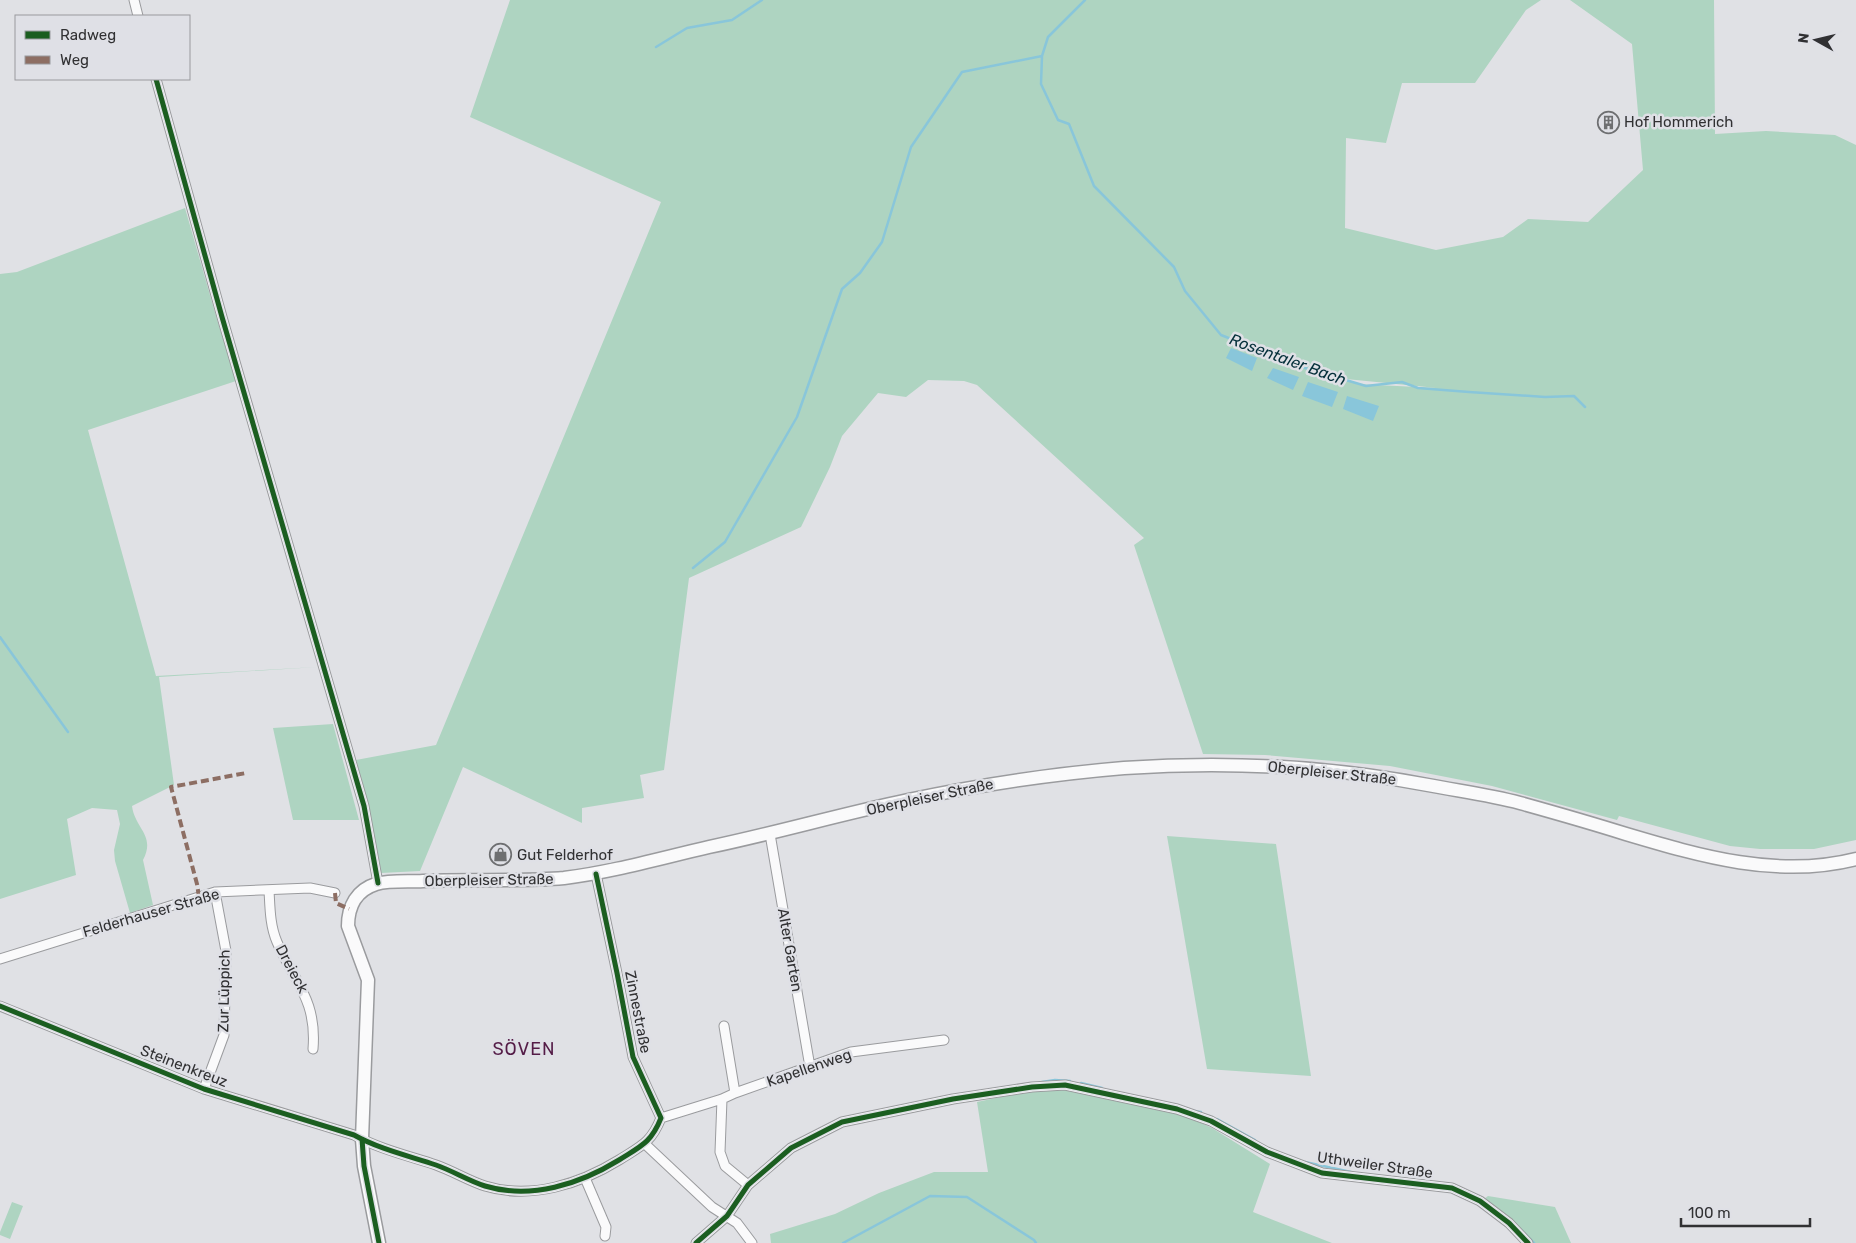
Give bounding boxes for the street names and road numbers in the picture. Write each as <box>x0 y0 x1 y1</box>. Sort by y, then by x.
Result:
street label: Oberpleiser Straße <box>1267 757 1397 789</box>
street label: Oberpleiser Straße <box>865 775 995 819</box>
street label: Oberpleiser Straße <box>424 870 554 890</box>
street label: Felderhauser Straße <box>81 885 221 941</box>
street label: Alter Garten <box>774 907 806 993</box>
street label: Dreieck <box>272 942 312 997</box>
street label: Zur Lüppich <box>214 949 234 1033</box>
street label: Zinnestraße <box>621 969 655 1055</box>
street label: Steinenkreuz <box>138 1041 231 1091</box>
street label: Kapellenweg <box>764 1045 854 1091</box>
street label: Uthweiler Straße <box>1316 1148 1434 1182</box>

